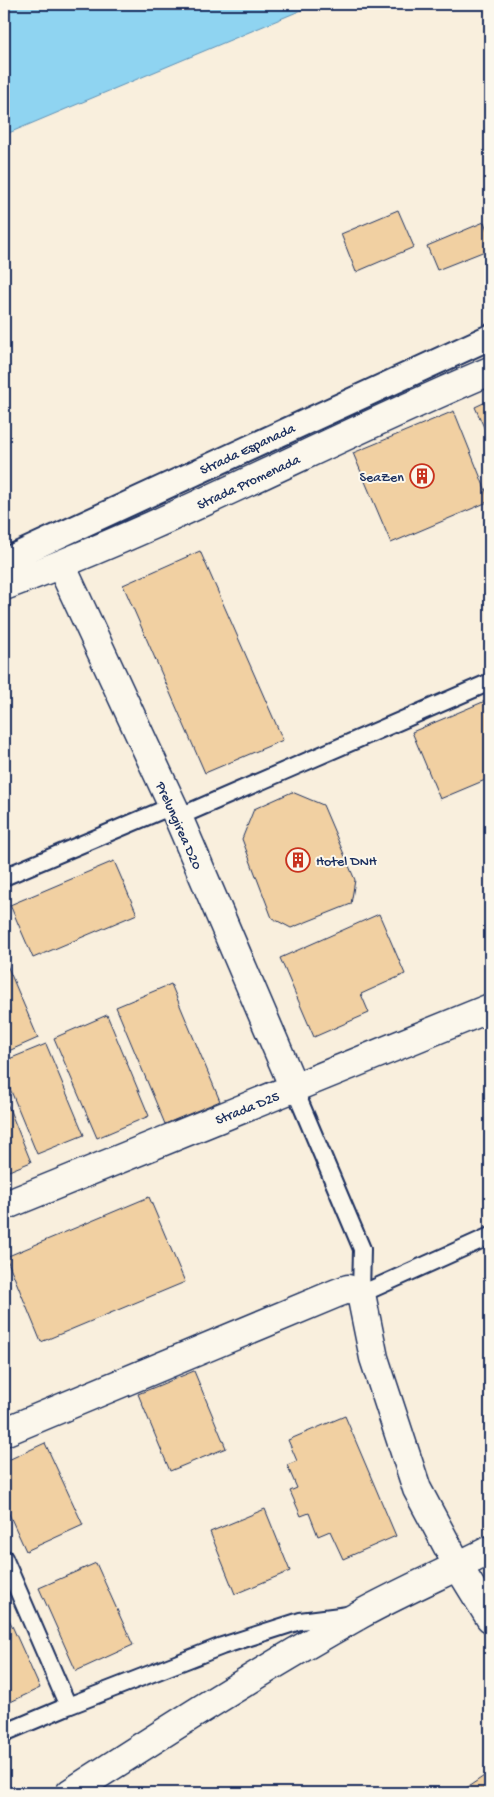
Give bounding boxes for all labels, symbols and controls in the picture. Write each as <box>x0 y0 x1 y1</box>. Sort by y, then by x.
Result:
street label: Strada Espanada <box>198 420 300 480</box>
street label: Strada Promenada <box>195 451 304 515</box>
building icon: SeaZen <box>409 463 435 489</box>
place label: SeaZen <box>360 470 404 487</box>
street label: Prelungirea D20 <box>150 779 205 873</box>
building icon: Hotel DNH <box>285 847 311 873</box>
place label: Hotel DNH <box>316 854 378 871</box>
street label: Strada D25 <box>213 1089 282 1130</box>

